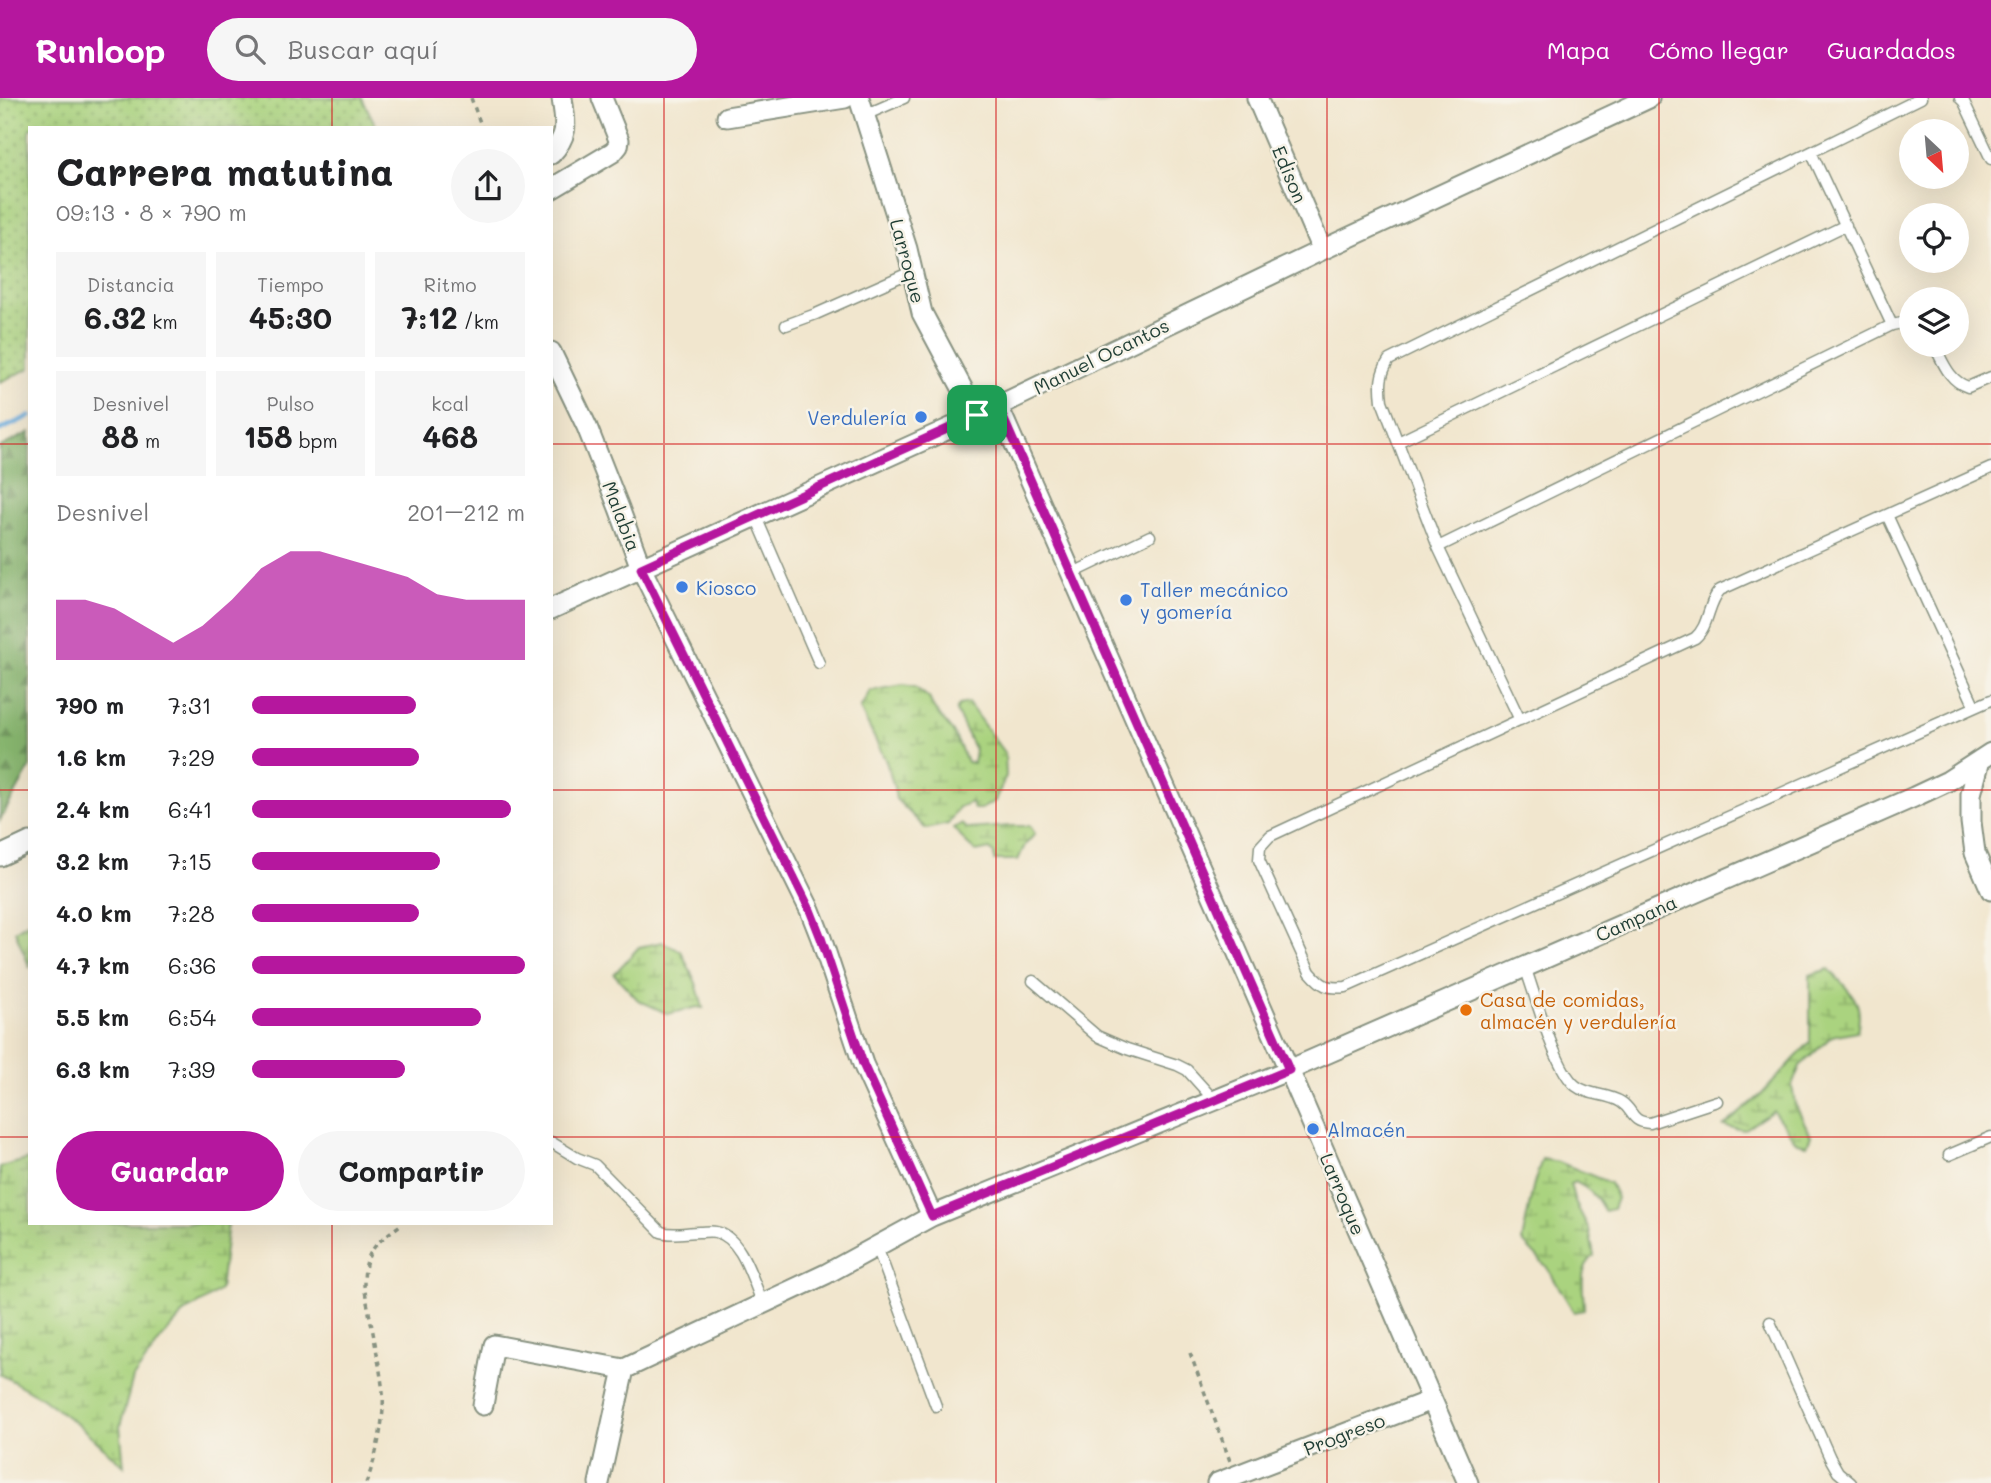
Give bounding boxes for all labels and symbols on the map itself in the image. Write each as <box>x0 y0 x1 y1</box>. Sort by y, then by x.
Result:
north arrow <box>1899 119 1969 189</box>
street label: Edison <box>1267 142 1313 206</box>
street label: Larroque <box>885 216 931 306</box>
street label: Manuel Ocantos <box>1029 312 1173 400</box>
pin <box>947 385 1007 445</box>
place label: Verdulería <box>807 405 907 430</box>
marker: Verdulería <box>913 409 929 425</box>
street label: Malabia <box>597 477 647 555</box>
place label: Kiosco <box>696 575 756 600</box>
place label: Taller mecánico y gomería <box>1140 577 1288 624</box>
marker: Kiosco <box>674 579 690 595</box>
marker: Taller mecánico y gomería <box>1118 592 1134 608</box>
street label: Campana <box>1591 889 1681 947</box>
place label: Casa de comidas, almacén y verdulería <box>1480 987 1677 1034</box>
marker: Casa de comidas, almacén y verdulería <box>1458 1002 1474 1018</box>
place label: Almacén <box>1327 1117 1405 1142</box>
marker: Almacén <box>1305 1121 1321 1137</box>
street label: Larroque <box>1315 1149 1371 1239</box>
street label: Progreso <box>1300 1407 1388 1461</box>

